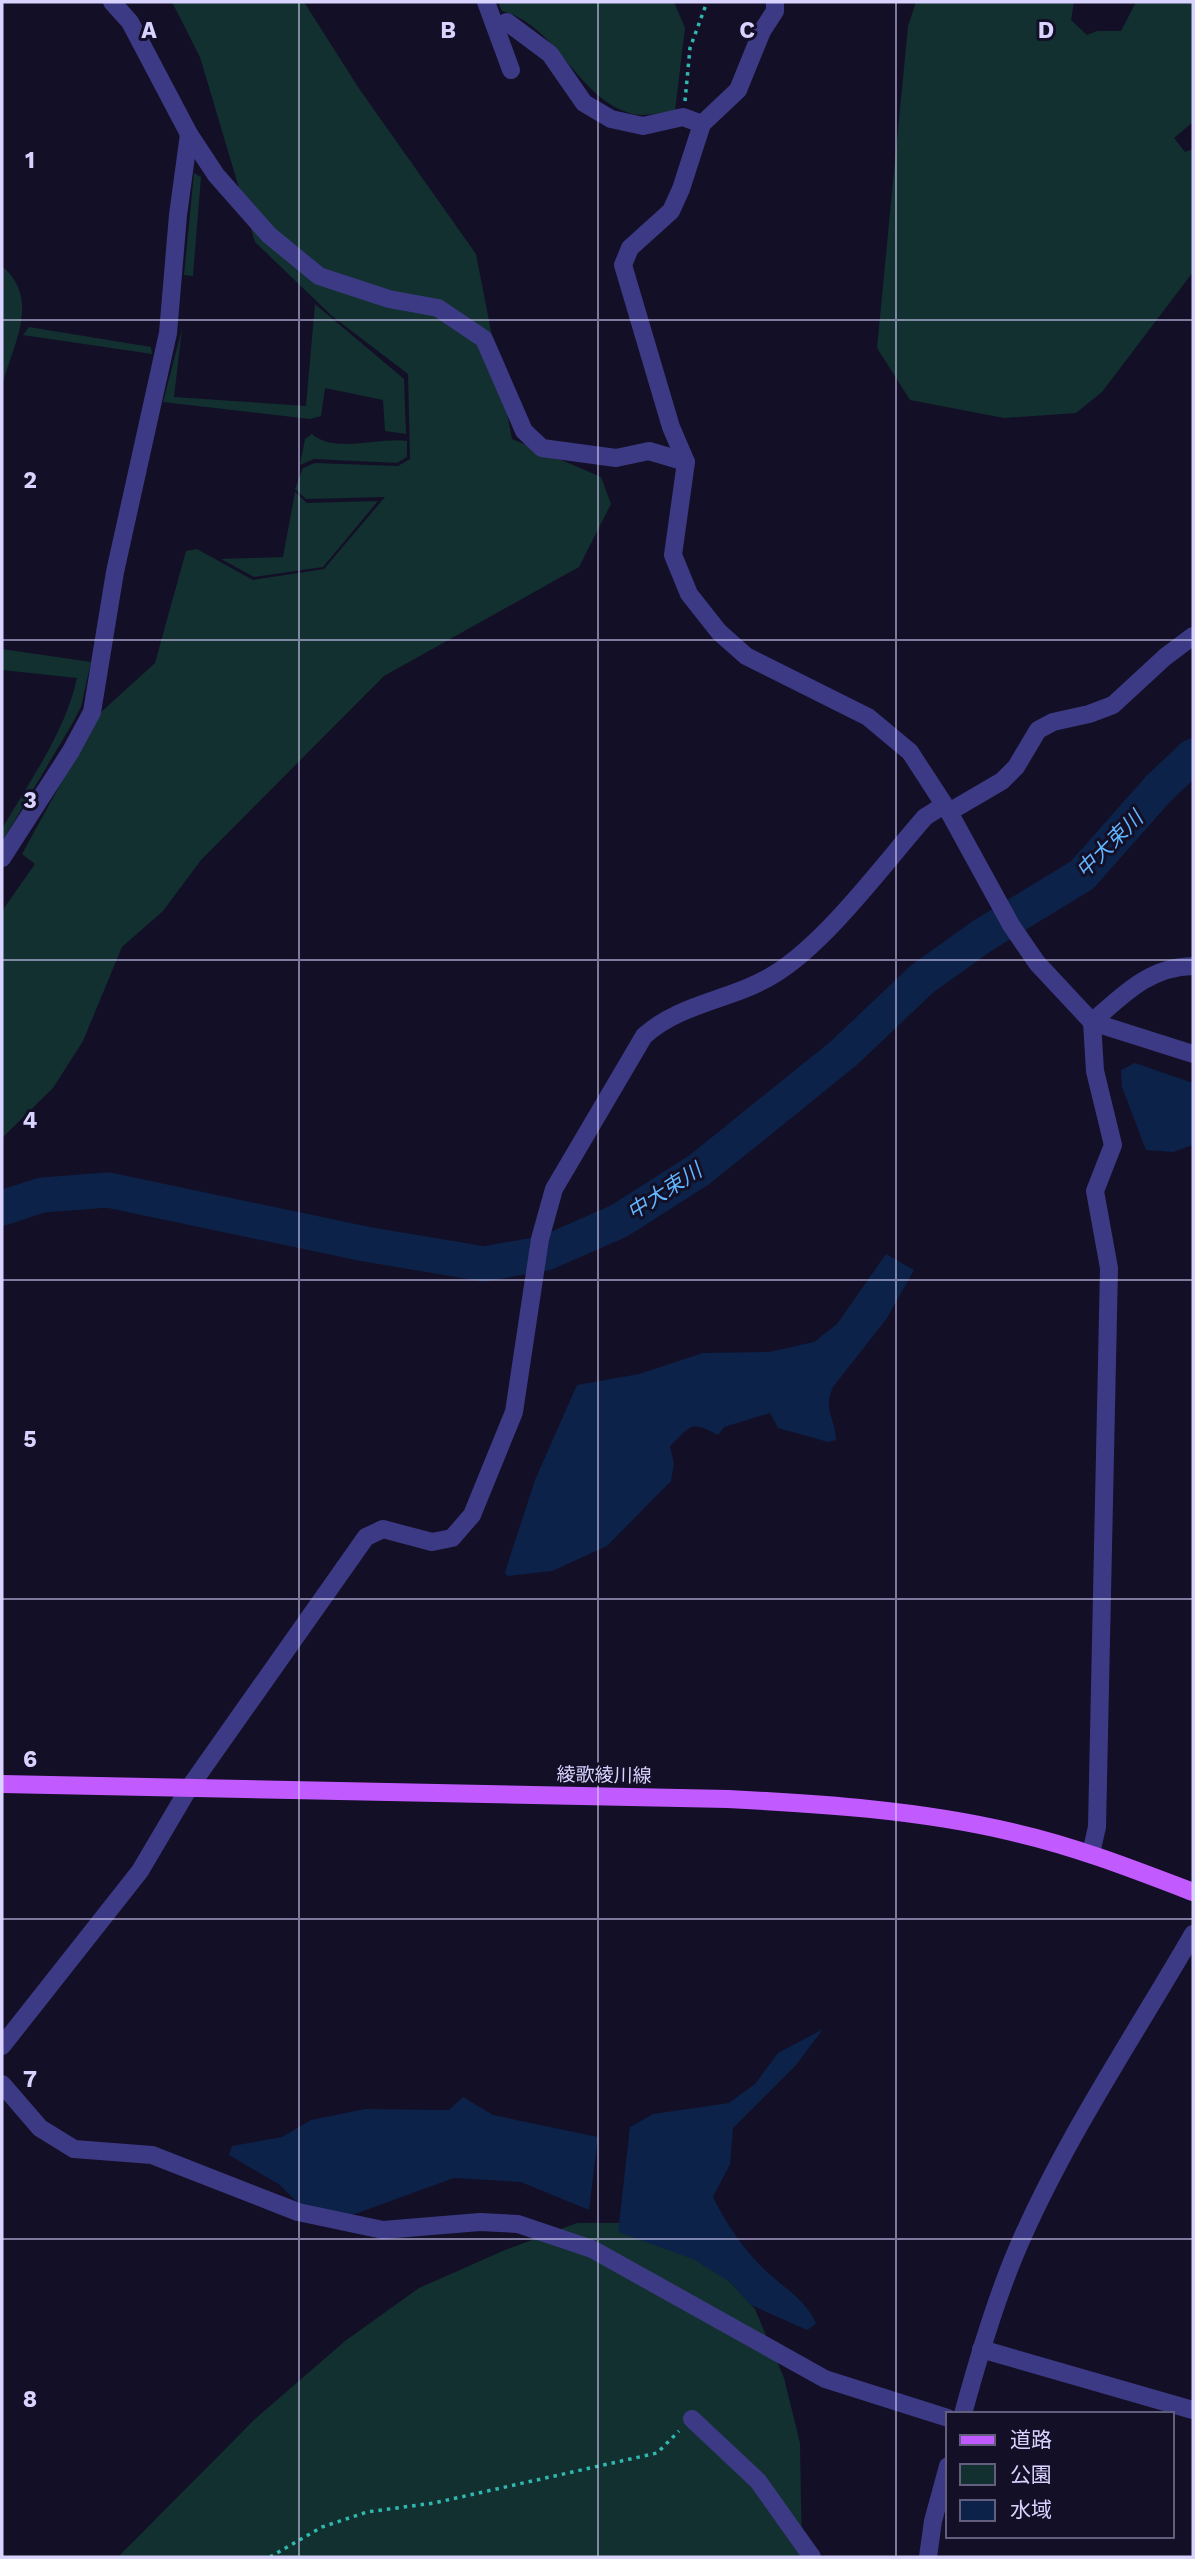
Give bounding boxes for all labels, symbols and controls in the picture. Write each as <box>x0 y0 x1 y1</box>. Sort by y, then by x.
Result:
text: A <box>141 17 157 44</box>
text: B <box>440 17 456 44</box>
text: C <box>739 17 755 44</box>
text: D <box>1038 17 1054 44</box>
text: 1 <box>25 147 35 174</box>
text: 2 <box>23 467 37 494</box>
text: 3 <box>23 787 37 814</box>
water label: 中大束川 <box>1070 804 1149 883</box>
text: 4 <box>23 1107 38 1134</box>
water label: 中大束川 <box>622 1157 708 1224</box>
text: 5 <box>23 1426 37 1453</box>
text: 6 <box>23 1746 37 1773</box>
street label: 綾歌綾川線 <box>556 1763 652 1787</box>
text: 7 <box>23 2066 37 2093</box>
text: 8 <box>23 2386 37 2413</box>
legend <box>946 2412 1174 2538</box>
text: 道路 <box>1010 2427 1052 2452</box>
text: 公園 <box>1010 2462 1052 2487</box>
text: 水域 <box>1010 2497 1052 2522</box>

